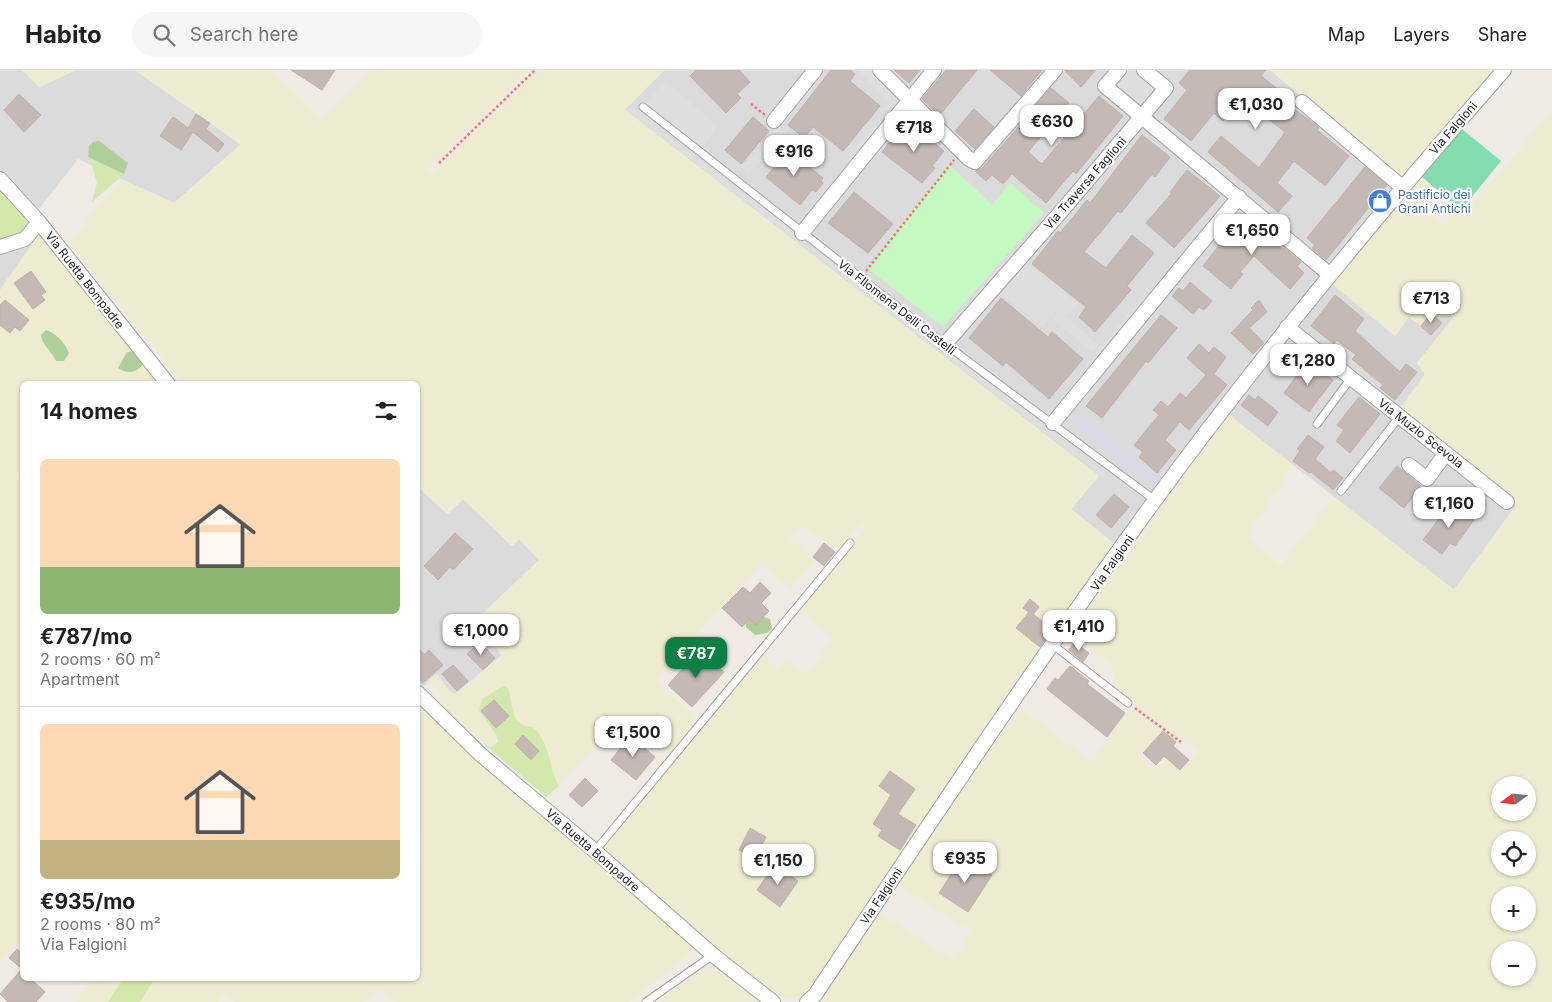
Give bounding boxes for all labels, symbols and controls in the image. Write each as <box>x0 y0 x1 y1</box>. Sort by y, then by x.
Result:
search box <box>132 12 482 57</box>
text: Habito <box>25 20 102 49</box>
icon: search <box>150 21 178 49</box>
text: Search here <box>190 23 298 46</box>
text: Map <box>1328 24 1365 45</box>
text: Layers <box>1393 24 1450 45</box>
text: Share <box>1478 24 1527 45</box>
pin: €1,030 <box>1215 88 1297 130</box>
text: €1,030 <box>1229 94 1283 114</box>
street label: Via Falgioni <box>1426 98 1480 158</box>
pin: €630 <box>1022 104 1082 147</box>
pin: €718 <box>884 111 944 153</box>
text: €630 <box>1031 111 1073 131</box>
text: €718 <box>895 117 933 137</box>
pin: €916 <box>764 134 824 177</box>
street label: Via Traversa Faglioni <box>1041 134 1129 232</box>
text: €916 <box>775 141 813 161</box>
place label: Pastificio dei Grani Antichi <box>1398 187 1471 216</box>
shop icon: Pastificio dei Grani Antichi <box>1367 188 1393 214</box>
pin: €1,650 <box>1211 214 1293 256</box>
text: €1,650 <box>1225 220 1279 240</box>
street label: Via Ruetta Bompadre <box>42 228 128 332</box>
street label: Via FIlomena Delli Castelli <box>835 256 959 358</box>
pin: €713 <box>1401 282 1461 324</box>
text: €713 <box>1412 288 1450 308</box>
pin: €1,280 <box>1267 344 1349 386</box>
text: €1,280 <box>1281 350 1335 370</box>
street label: Via Muzio Scevola <box>1375 395 1467 471</box>
icon: filters <box>372 397 400 425</box>
text: 14 homes <box>40 399 138 424</box>
pin: €1,160 <box>1408 486 1490 529</box>
icon: home <box>175 491 265 581</box>
text: €1,160 <box>1424 493 1474 513</box>
street label: Via Falgioni <box>1087 532 1137 594</box>
pin: €1,410 <box>1038 610 1120 652</box>
pin: €1,000 <box>440 614 522 656</box>
text: €1,410 <box>1053 616 1105 636</box>
text: €1,000 <box>453 620 509 640</box>
text: €787/mo <box>40 624 132 649</box>
pin: €787 <box>666 636 726 679</box>
text: €787 <box>676 643 716 663</box>
text: 2 rooms · 60 m² <box>40 649 161 669</box>
text: Apartment <box>40 669 120 689</box>
pin: €1,500 <box>592 716 674 758</box>
text: €1,500 <box>606 722 660 742</box>
icon: home <box>175 757 265 847</box>
north arrow <box>1491 776 1536 821</box>
map controls <box>1491 776 1536 986</box>
street label: Via Ruetta Bompadre <box>543 805 643 895</box>
button: locate <box>1491 831 1536 876</box>
pin: €935 <box>935 842 995 884</box>
pin: €1,150 <box>737 844 819 886</box>
text: €935 <box>944 848 986 868</box>
text: €1,150 <box>753 850 803 870</box>
street label: Via Falgioni <box>857 865 905 927</box>
button: + <box>1491 886 1536 931</box>
text: €935/mo <box>40 889 135 914</box>
text: 2 rooms · 80 m² <box>40 914 161 934</box>
text: Via Falgioni <box>40 934 127 954</box>
button: − <box>1491 941 1536 986</box>

